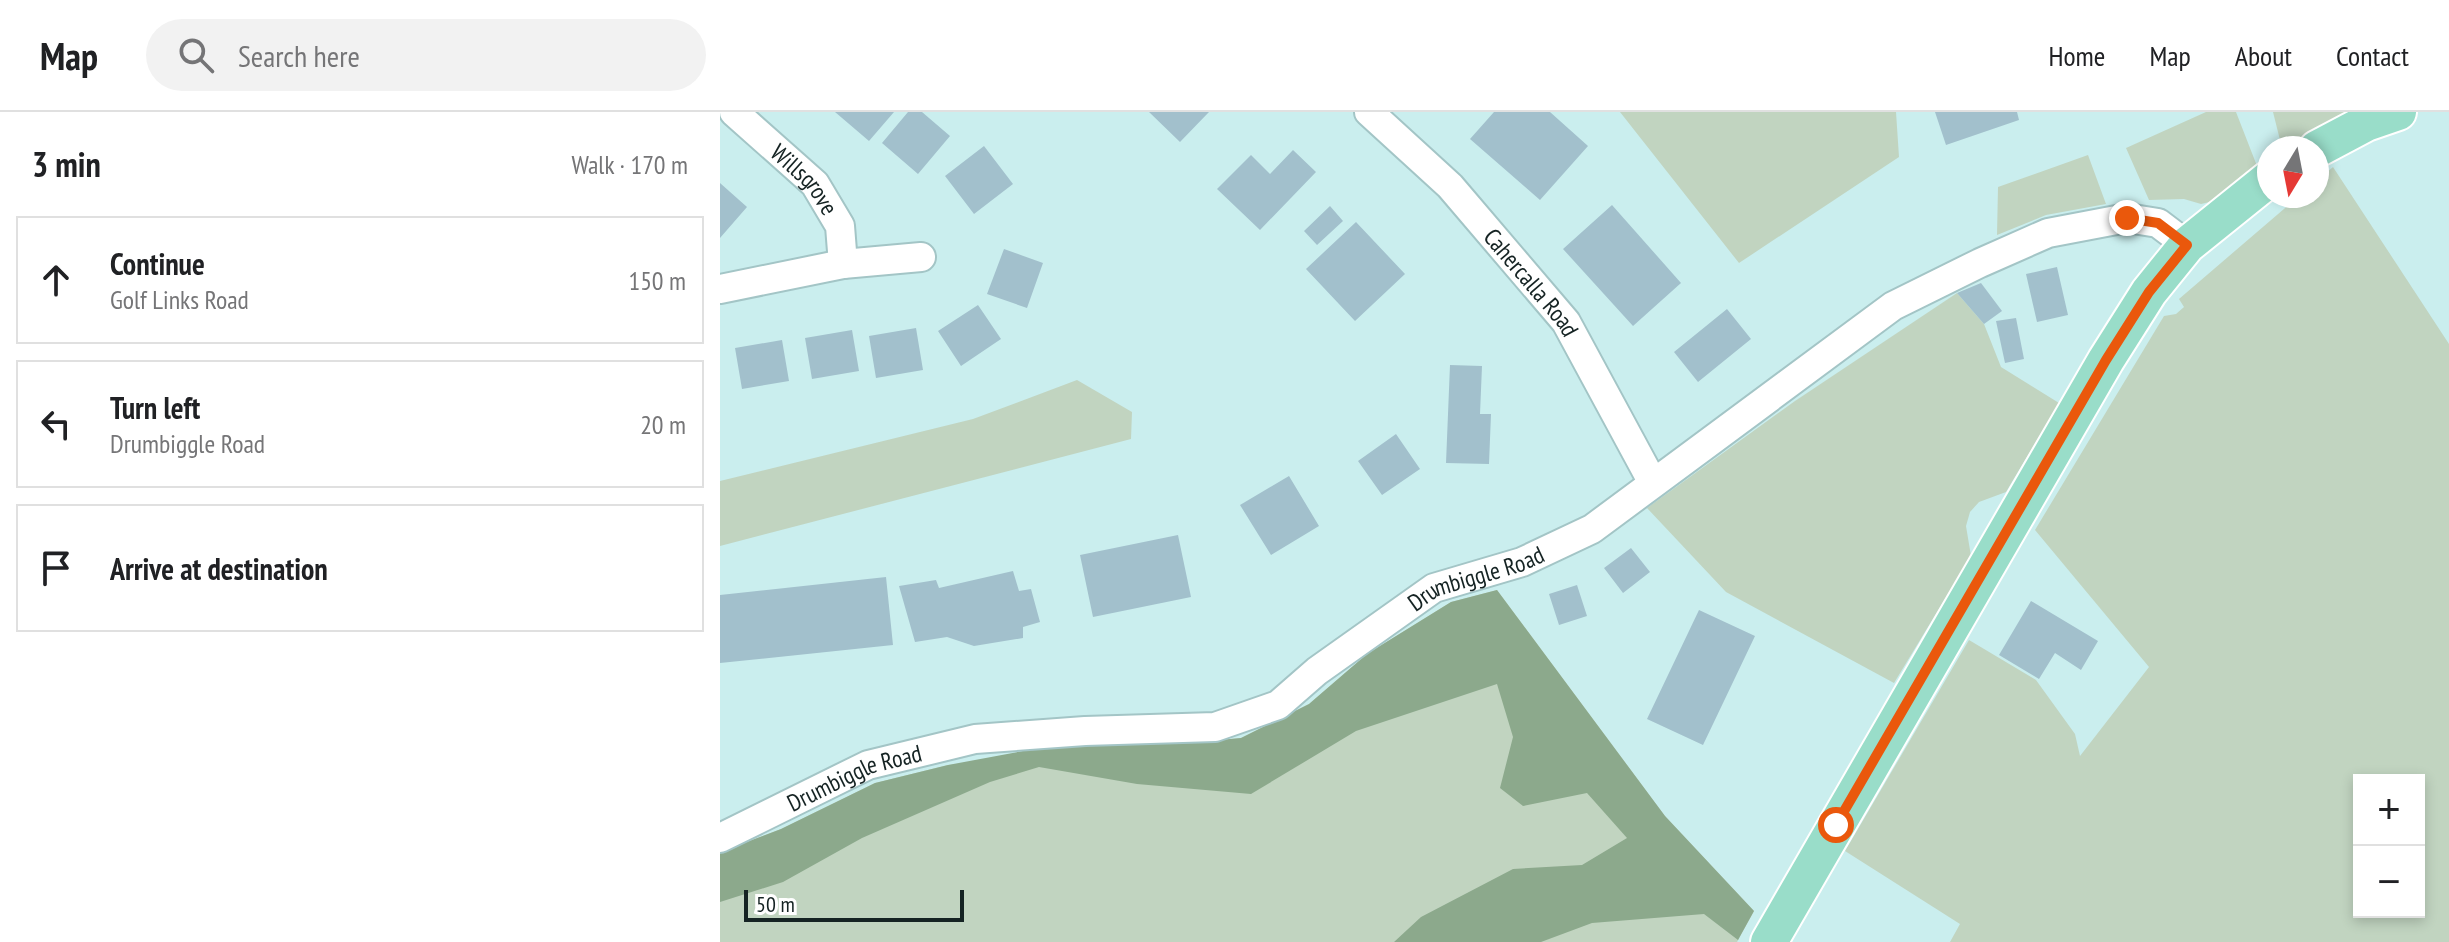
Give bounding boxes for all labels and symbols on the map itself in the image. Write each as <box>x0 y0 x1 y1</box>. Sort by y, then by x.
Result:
north arrow <box>2257 136 2329 208</box>
street label: Willsgrove <box>764 137 845 220</box>
route end <box>2109 200 2145 236</box>
street label: Cahercalla Road <box>1477 222 1586 341</box>
street label: Drumbiggle Road <box>1401 538 1549 617</box>
street label: Drumbiggle Road <box>782 737 925 818</box>
route start <box>1818 807 1854 843</box>
scale bar <box>744 886 964 922</box>

